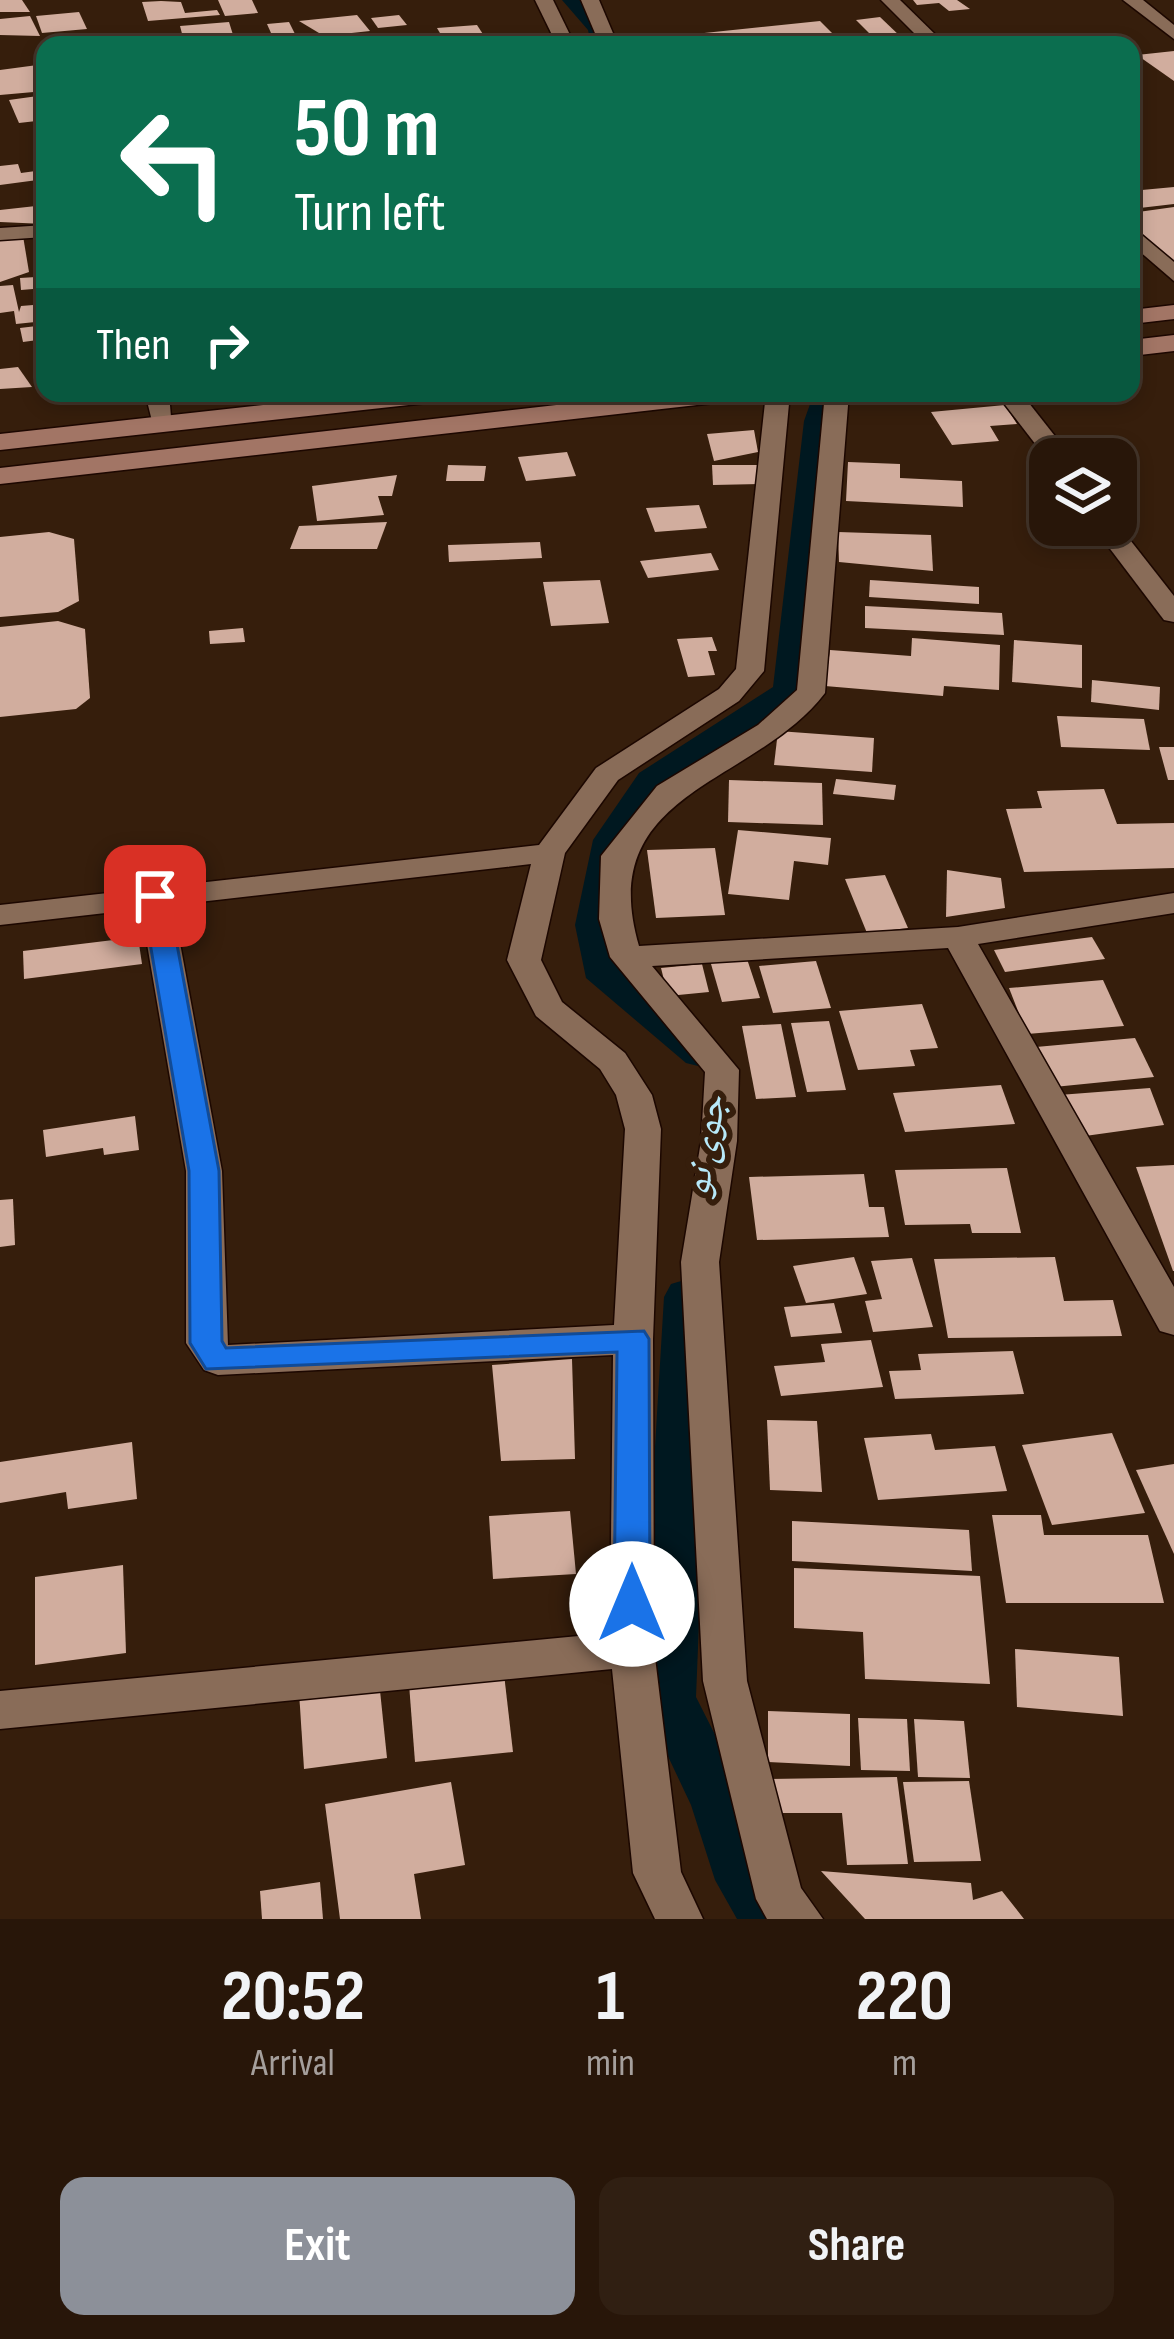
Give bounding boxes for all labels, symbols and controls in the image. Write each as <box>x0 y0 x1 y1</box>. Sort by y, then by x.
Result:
text: 50 m <box>294 79 440 180</box>
icon: left <box>96 84 252 240</box>
text: Turn left <box>294 181 446 246</box>
icon: right <box>194 312 260 378</box>
text: Then <box>96 318 170 373</box>
map controls <box>1029 438 1137 546</box>
button: layers <box>1029 438 1137 546</box>
pin <box>104 845 206 947</box>
icon: arrive <box>122 863 188 929</box>
water label: جوی نو <box>673 1090 737 1201</box>
position arrow <box>569 1541 695 1667</box>
text: 20:52 <box>221 1954 365 2041</box>
text: 1 <box>596 1954 624 2041</box>
text: 220 <box>856 1954 953 2041</box>
text: Arrival <box>251 2040 335 2087</box>
text: min <box>586 2040 635 2087</box>
text: m <box>892 2040 917 2087</box>
button: Exit <box>60 2177 575 2315</box>
button: Share <box>599 2177 1114 2315</box>

